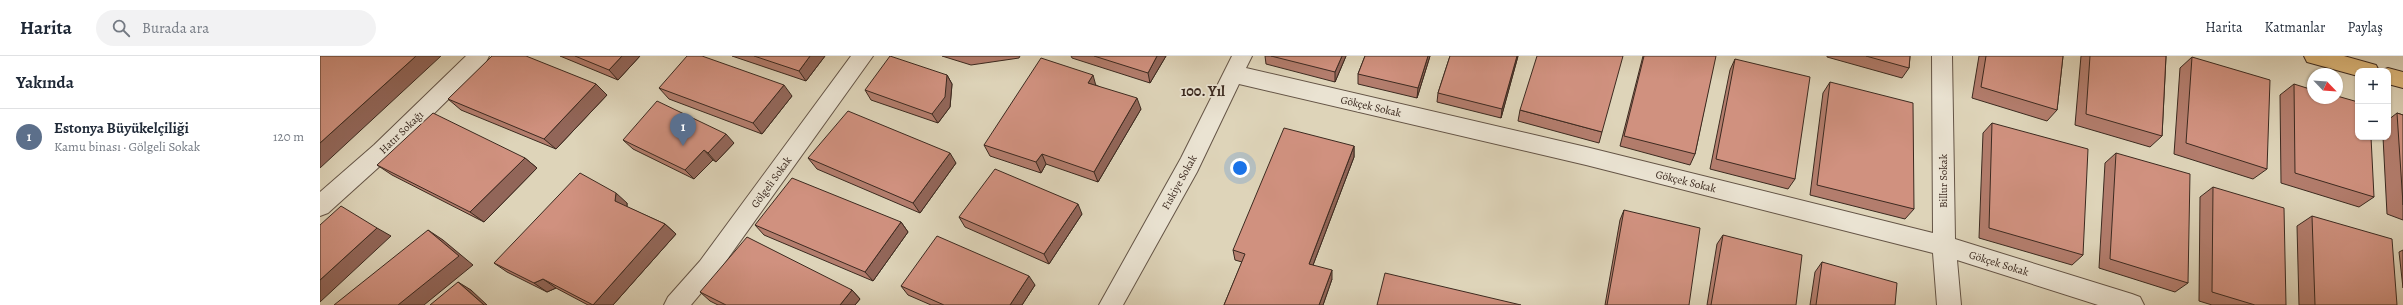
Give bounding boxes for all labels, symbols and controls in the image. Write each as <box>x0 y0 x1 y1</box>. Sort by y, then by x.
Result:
search box <box>96 10 376 46</box>
text: Harita <box>20 15 72 41</box>
icon: search <box>110 17 132 39</box>
text: Burada ara <box>142 18 209 38</box>
text: Harita <box>2205 18 2243 37</box>
text: Katmanlar <box>2265 18 2325 37</box>
text: Paylaş <box>2347 18 2383 37</box>
north arrow <box>2307 68 2343 104</box>
map controls <box>2355 68 2391 140</box>
button: + <box>2355 68 2391 104</box>
text: Yakında <box>16 71 74 94</box>
district label: 100. Yıl <box>1181 81 1225 101</box>
street label: Gökçek Sokak <box>1339 92 1403 121</box>
button: − <box>2355 104 2391 140</box>
street label: Hatır Sokağı <box>376 107 427 157</box>
pin: 1 <box>670 113 696 146</box>
text: Estonya Büyükelçiliği <box>54 118 189 138</box>
text: 1 <box>27 128 31 145</box>
text: 120 m <box>273 128 304 145</box>
text: Kamu binası · Gölgeli Sokak <box>54 138 200 155</box>
street label: Fıskiye Sokak <box>1158 152 1201 212</box>
street label: Gölgeli Sokak <box>748 153 796 211</box>
street label: Billur Sokak <box>1936 153 1951 208</box>
your location <box>1230 158 1250 178</box>
street label: Gökçek Sokak <box>1654 167 1718 196</box>
street label: Gökçek Sokak <box>1967 247 2031 280</box>

